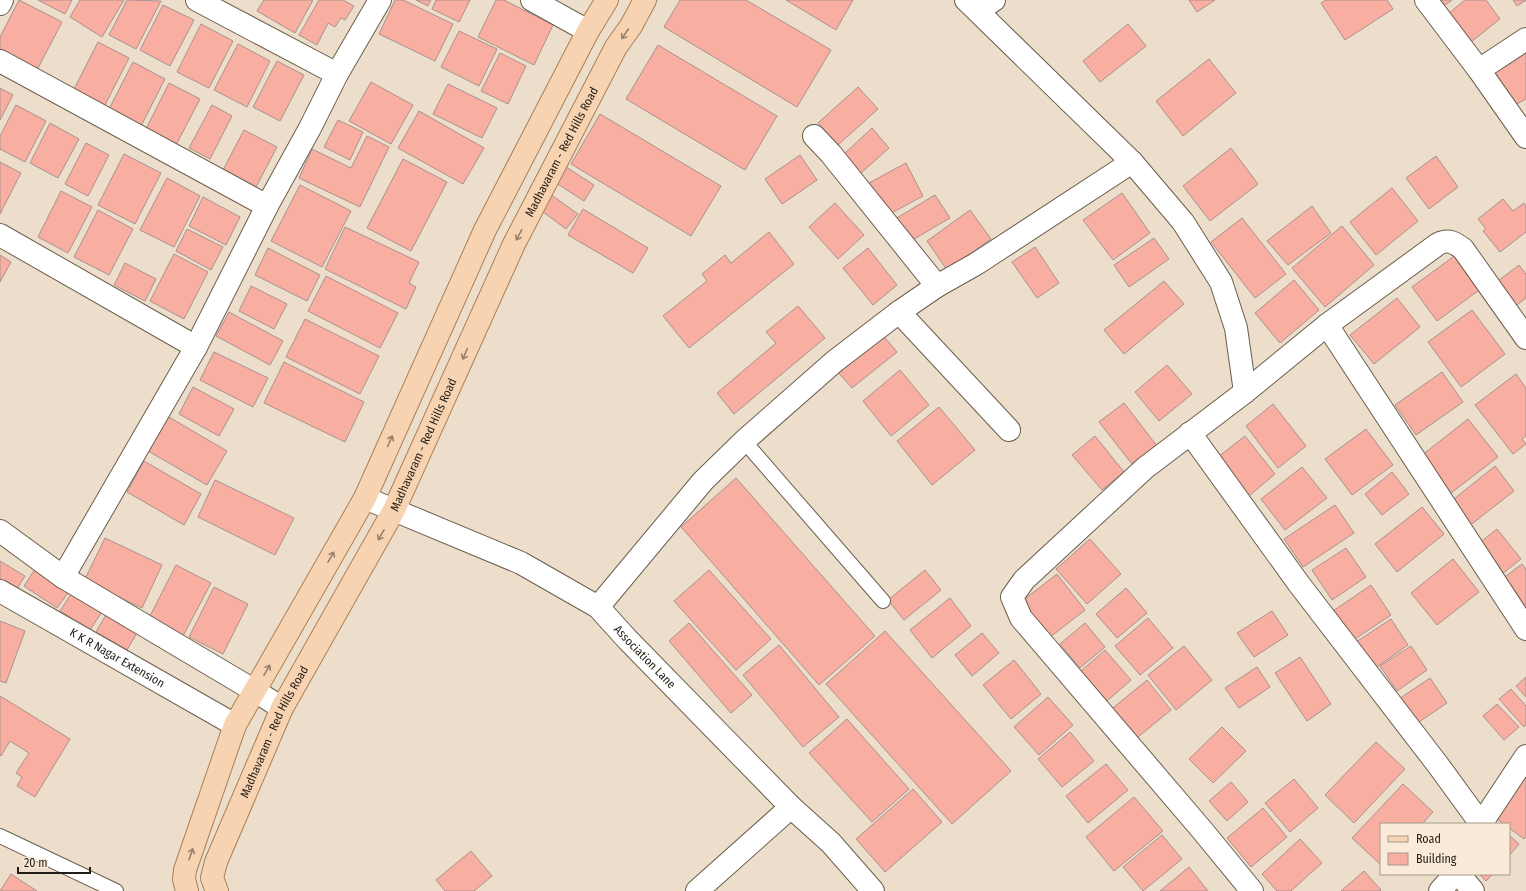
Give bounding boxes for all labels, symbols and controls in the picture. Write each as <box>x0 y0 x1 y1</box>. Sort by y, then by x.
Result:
one-way arrow <box>621 28 629 39</box>
street label: Madhavaram - Red Hills Road <box>522 85 601 219</box>
one-way arrow <box>514 229 522 241</box>
one-way arrow <box>461 347 468 359</box>
street label: Madhavaram - Red Hills Road <box>387 376 459 513</box>
one-way arrow <box>387 435 394 447</box>
one-way arrow <box>376 529 384 541</box>
one-way arrow <box>328 551 336 563</box>
street label: Association Lane <box>611 622 678 691</box>
street label: K K R Nagar Extension <box>67 625 167 690</box>
street label: Madhavaram - Red Hills Road <box>237 664 311 800</box>
one-way arrow <box>264 664 272 676</box>
legend <box>1380 823 1510 875</box>
text: Road <box>1416 832 1441 846</box>
one-way arrow <box>187 848 195 860</box>
scale bar <box>18 849 90 875</box>
text: Building <box>1416 852 1457 866</box>
text: 20 m <box>24 856 48 870</box>

